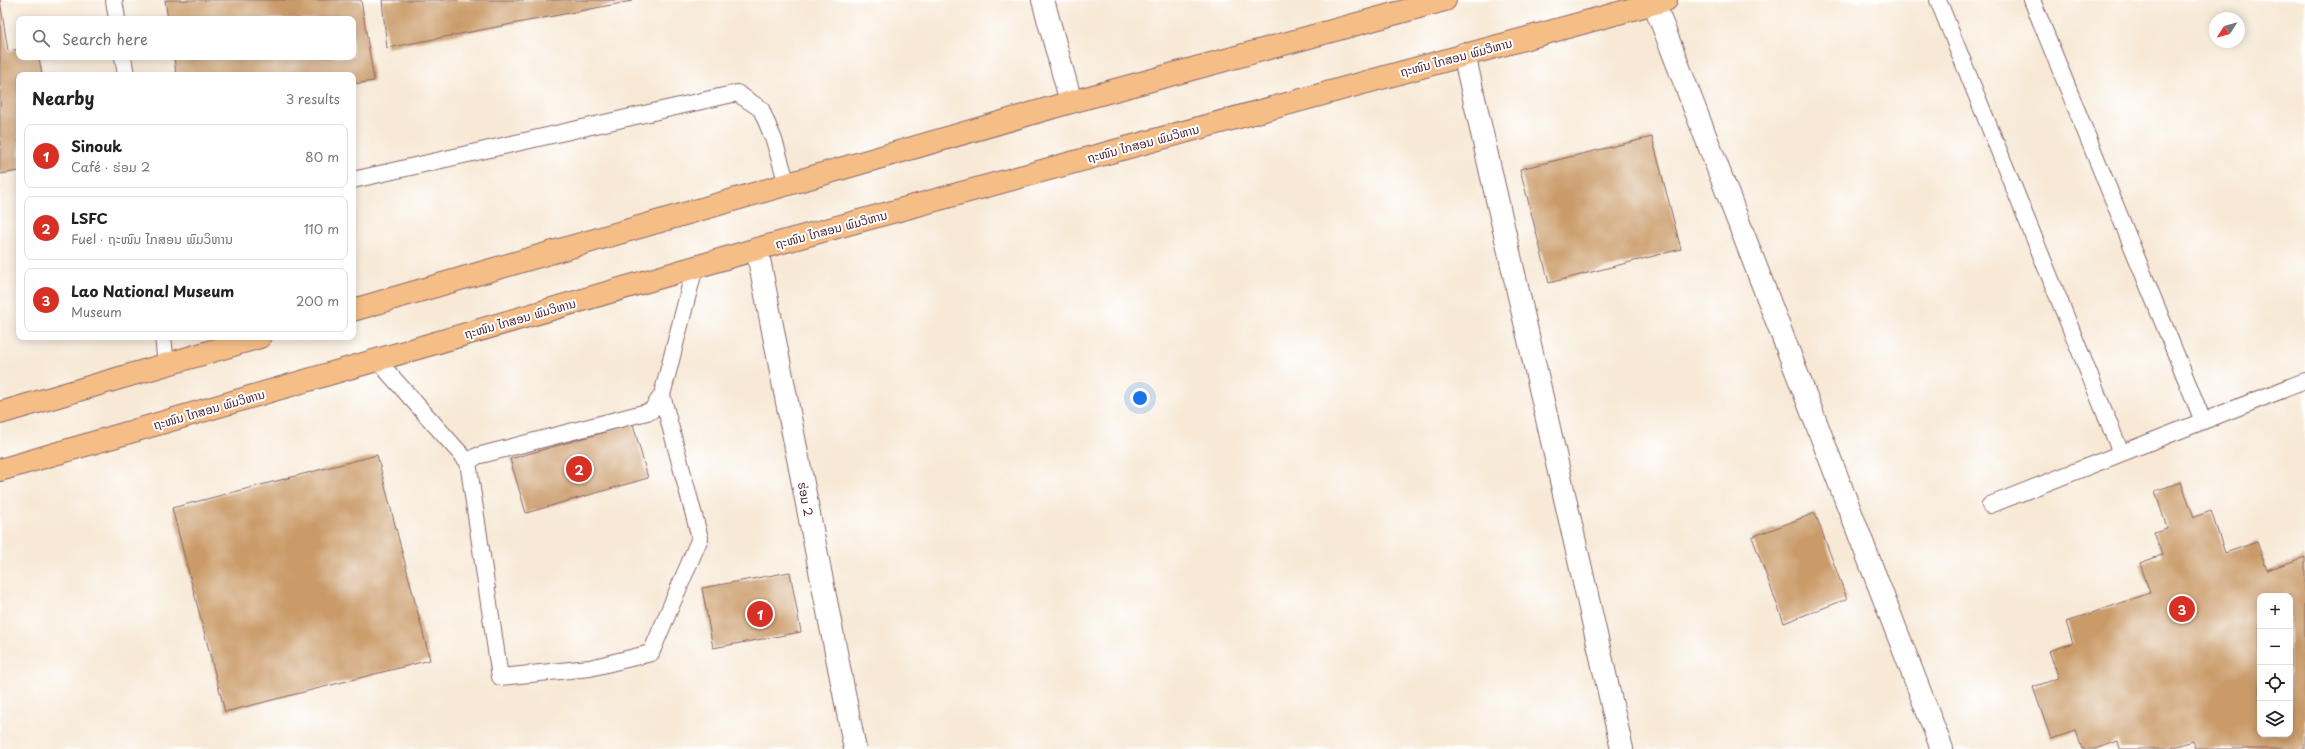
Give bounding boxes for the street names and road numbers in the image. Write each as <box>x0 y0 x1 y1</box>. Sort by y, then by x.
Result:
street label: ຖະໜົນ ໄກສອນ ພົມວິຫານ <box>1398 33 1514 81</box>
street label: ຖະໜົນ ໄກສອນ ພົມວິຫານ <box>1085 119 1201 167</box>
street label: ຖະໜົນ ໄກສອນ ພົມວິຫານ <box>773 205 889 253</box>
street label: ຖະໜົນ ໄກສອນ ພົມວິຫານ <box>462 293 578 343</box>
street label: ຖະໜົນ ໄກສອນ ພົມວິຫານ <box>151 384 267 434</box>
street label: ຮ່ອມ 2 <box>794 480 818 518</box>

